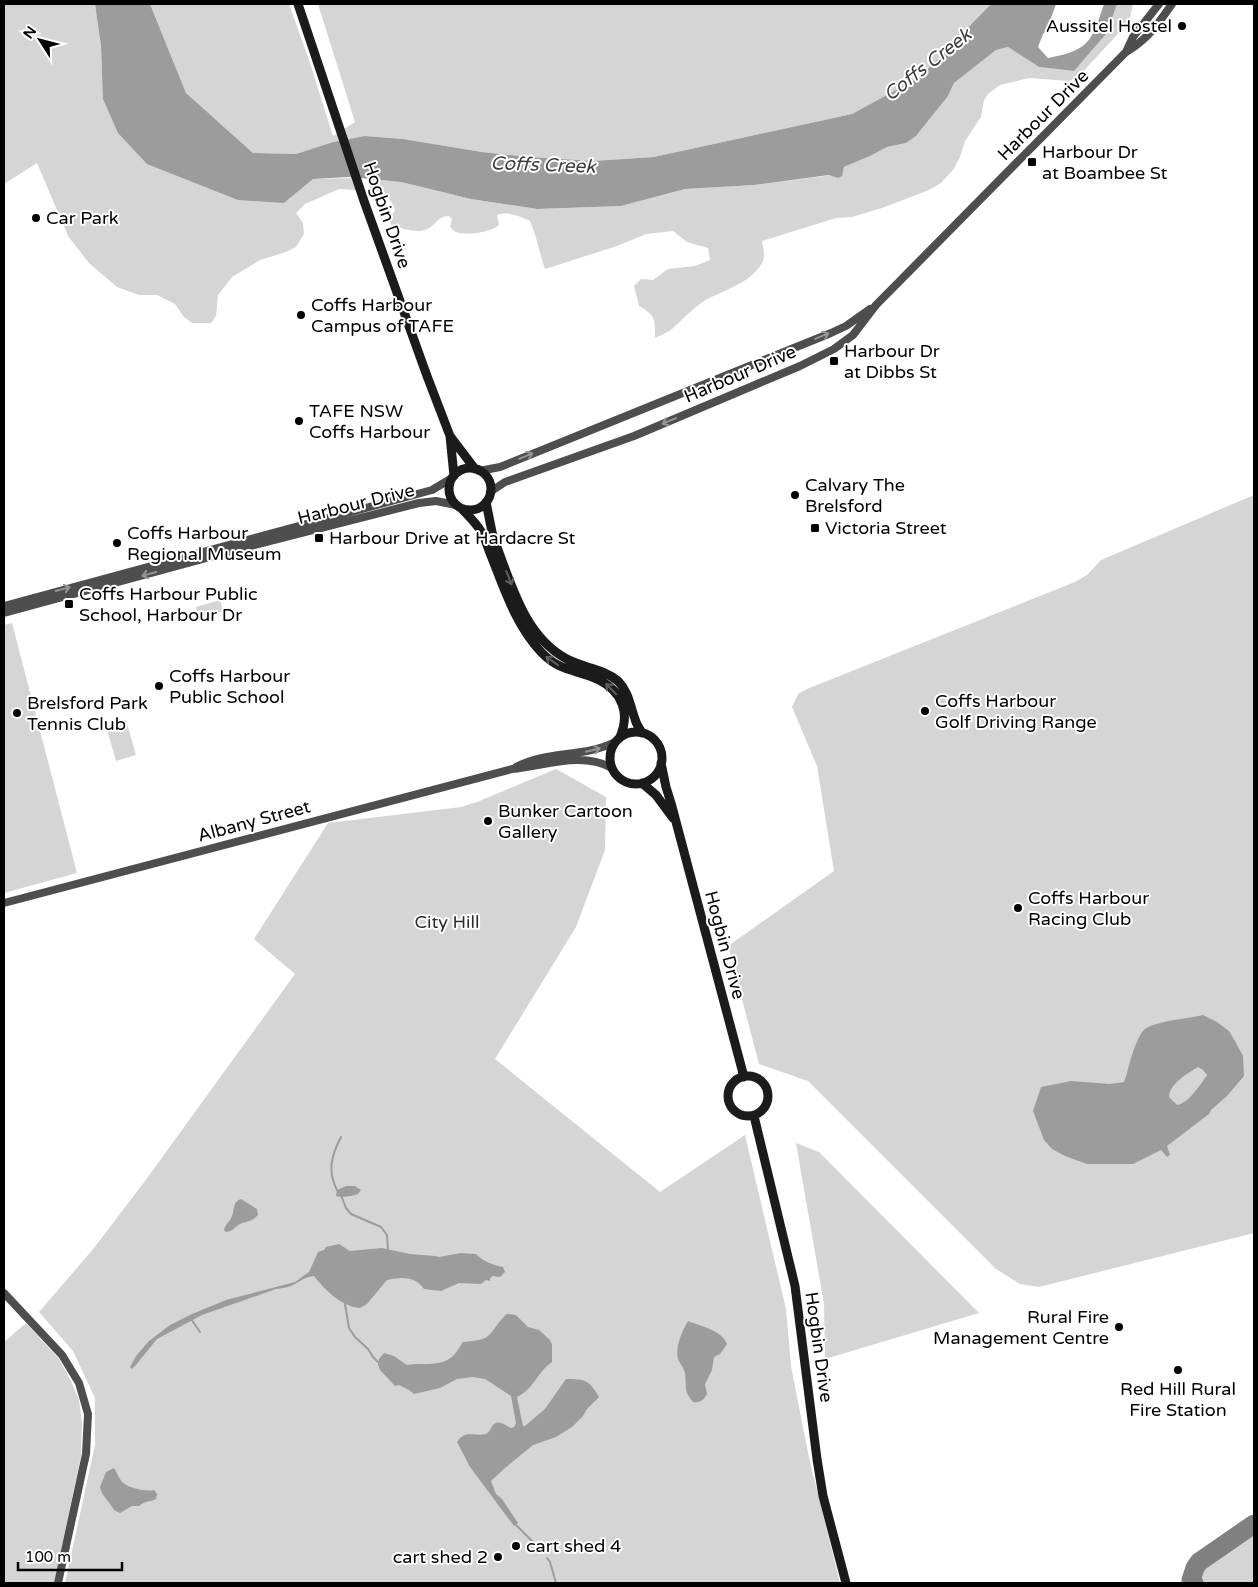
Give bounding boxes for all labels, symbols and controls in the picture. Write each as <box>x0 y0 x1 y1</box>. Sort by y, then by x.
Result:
north arrow <box>15 15 65 65</box>
place label: Aussitel Hostel <box>1046 15 1172 37</box>
marker: Aussitel Hostel <box>1176 20 1188 32</box>
text: N <box>20 23 40 42</box>
water label: Coffs Creek <box>879 23 977 106</box>
street label: Harbour Drive <box>993 65 1093 165</box>
place label: Harbour Dr at Boambee St <box>1042 141 1168 184</box>
water label: Coffs Creek <box>490 152 597 178</box>
marker: Harbour Dr at Boambee St <box>1026 156 1038 168</box>
street label: Hogbin Drive <box>358 159 416 271</box>
place label: Car Park <box>46 207 119 229</box>
marker: Car Park <box>30 212 42 224</box>
place label: Coffs Harbour Campus of TAFE <box>311 294 454 337</box>
marker: Coffs Harbour Campus of TAFE <box>295 309 307 321</box>
one-way arrow <box>814 331 829 341</box>
street label: Harbour Drive <box>681 340 799 408</box>
place label: Harbour Dr at Dibbs St <box>844 340 940 383</box>
marker: Harbour Dr at Dibbs St <box>828 355 840 367</box>
place label: TAFE NSW Coffs Harbour <box>309 400 430 443</box>
marker: TAFE NSW Coffs Harbour <box>293 415 305 427</box>
one-way arrow <box>662 417 677 426</box>
one-way arrow <box>518 451 533 460</box>
place label: Calvary The Brelsford <box>805 474 905 517</box>
street label: Harbour Drive <box>295 479 417 529</box>
marker: Calvary The Brelsford <box>789 489 801 501</box>
place label: Victoria Street <box>825 517 947 539</box>
place label: Coffs Harbour Regional Museum <box>127 522 281 565</box>
marker: Victoria Street <box>809 522 821 534</box>
place label: Harbour Drive at Hardacre St <box>329 527 575 549</box>
marker: Harbour Drive at Hardacre St <box>313 532 325 544</box>
marker: Coffs Harbour Regional Museum <box>111 537 123 549</box>
one-way arrow <box>141 569 157 579</box>
one-way arrow <box>505 569 514 585</box>
place label: Coffs Harbour Public School, Harbour Dr <box>79 583 258 626</box>
one-way arrow <box>54 584 70 593</box>
marker: Coffs Harbour Public School, Harbour Dr <box>63 598 75 610</box>
one-way arrow <box>545 656 559 666</box>
place label: Coffs Harbour Public School <box>169 665 290 708</box>
marker: Coffs Harbour Public School <box>153 680 165 692</box>
one-way arrow <box>605 683 617 696</box>
place label: Coffs Harbour Golf Driving Range <box>935 690 1097 733</box>
place label: Brelsford Park Tennis Club <box>27 692 148 735</box>
marker: Coffs Harbour Golf Driving Range <box>919 705 931 717</box>
marker: Brelsford Park Tennis Club <box>11 707 23 719</box>
one-way arrow <box>585 745 601 754</box>
street label: Albany Street <box>195 795 313 847</box>
place label: Bunker Cartoon Gallery <box>498 800 633 843</box>
marker: Bunker Cartoon Gallery <box>482 815 494 827</box>
place label: Coffs Harbour Racing Club <box>1028 887 1149 930</box>
street label: Hogbin Drive <box>700 888 750 1002</box>
marker: Coffs Harbour Racing Club <box>1012 902 1024 914</box>
park label: City Hill <box>415 911 479 933</box>
street label: Hogbin Drive <box>800 1290 838 1404</box>
place label: Rural Fire Management Centre <box>933 1306 1109 1349</box>
marker: Rural Fire Management Centre <box>1113 1321 1125 1333</box>
marker: Red Hill Rural Fire Station <box>1172 1364 1184 1376</box>
place label: Red Hill Rural Fire Station <box>1120 1378 1236 1421</box>
place label: cart shed 4 <box>526 1535 621 1557</box>
scale bar <box>18 1540 121 1572</box>
marker: cart shed 4 <box>510 1540 522 1552</box>
place label: cart shed 2 <box>393 1546 488 1568</box>
text: 100 m <box>25 1548 71 1566</box>
marker: cart shed 2 <box>492 1551 504 1563</box>

